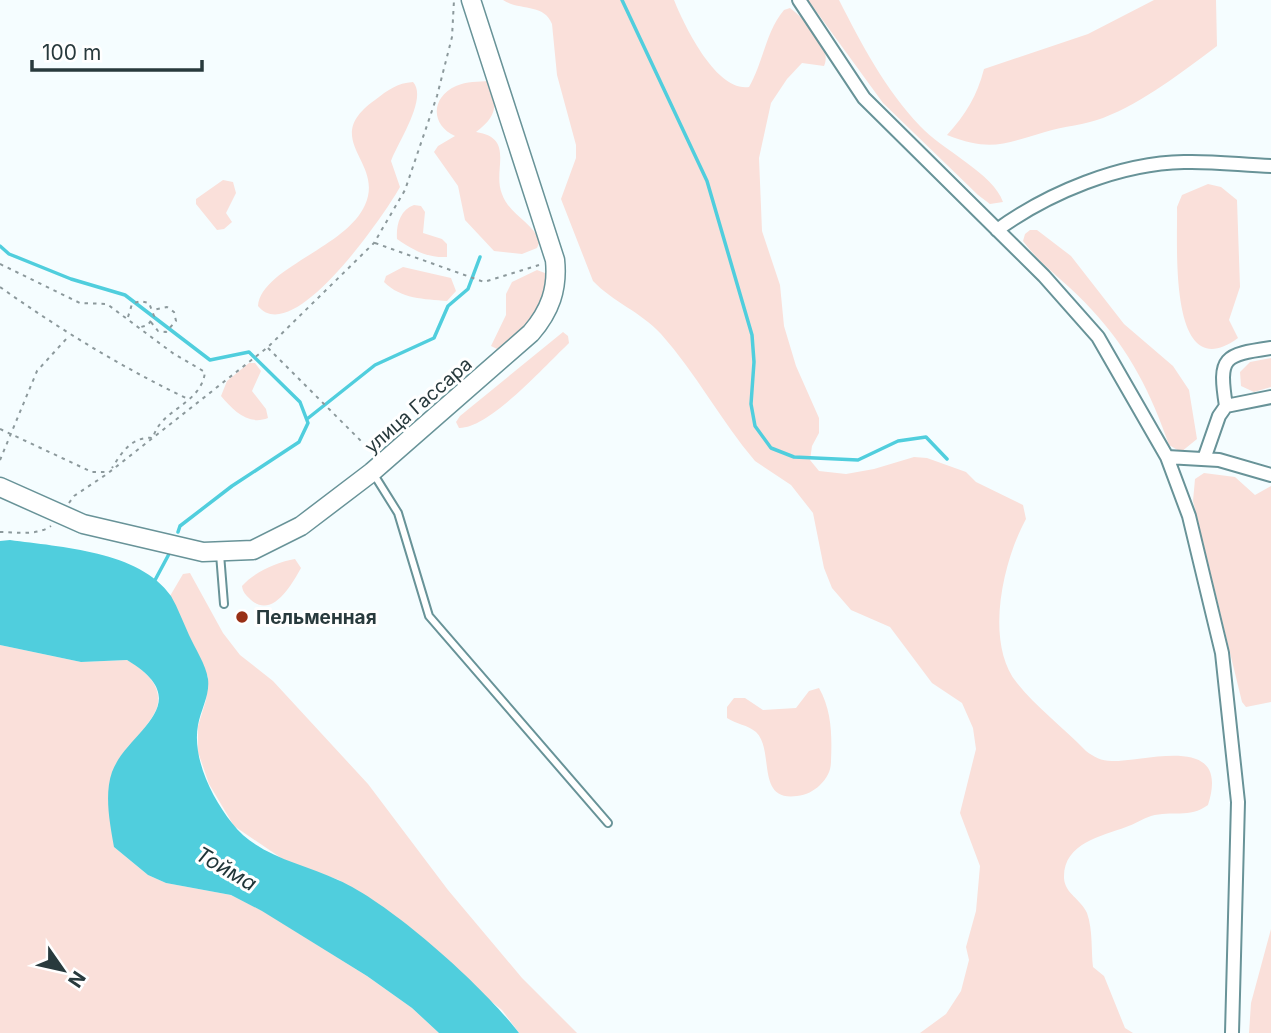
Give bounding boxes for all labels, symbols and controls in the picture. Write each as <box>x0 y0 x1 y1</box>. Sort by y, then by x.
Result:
scale bar <box>32 28 201 72</box>
text: 100 m <box>42 40 101 65</box>
street label: улица Гассара <box>360 353 477 458</box>
place label: Пельменная <box>256 606 377 629</box>
marker: Пельменная <box>234 609 250 625</box>
water label: Тойма <box>191 841 261 896</box>
north arrow <box>28 935 98 1005</box>
text: N <box>63 967 90 992</box>

